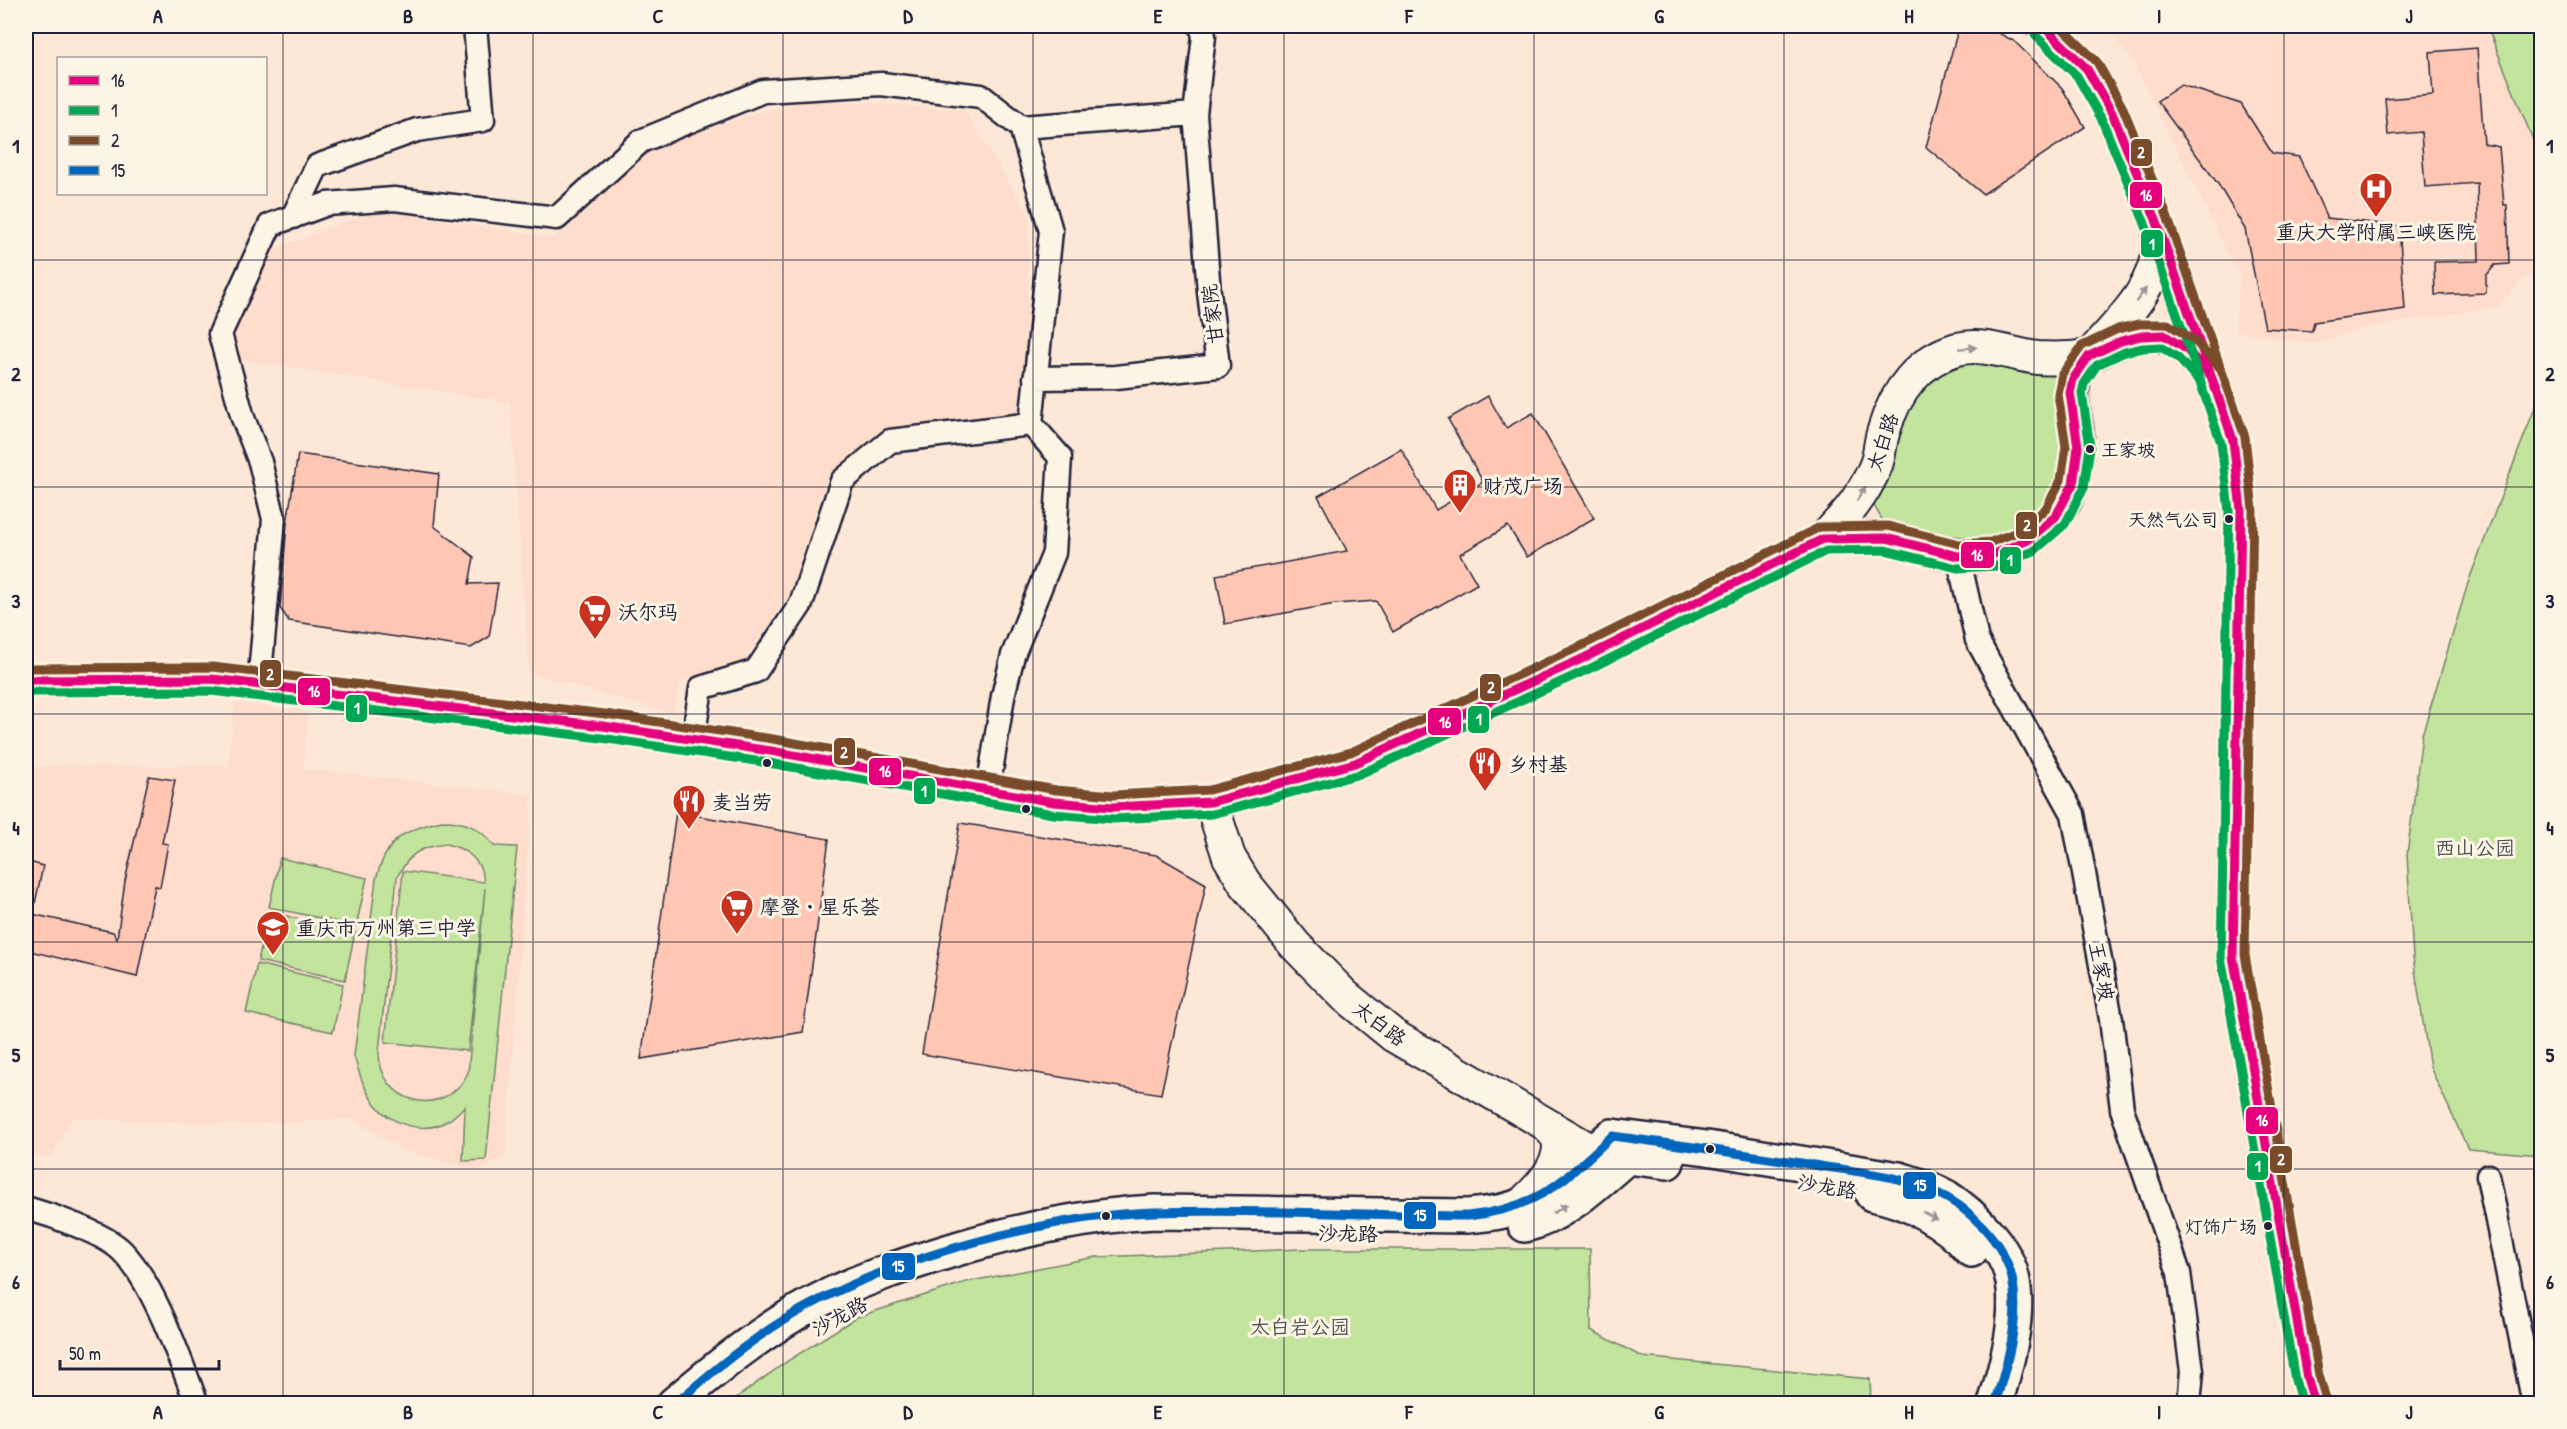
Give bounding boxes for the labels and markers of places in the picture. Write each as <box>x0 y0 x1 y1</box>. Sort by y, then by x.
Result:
hospital icon: 重庆大学附属三峡医院 <box>2358 171 2394 218</box>
place label: 重庆大学附属三峡医院 <box>2276 218 2476 245</box>
place label: 王家坡 <box>2101 437 2155 462</box>
marker: 王家坡 <box>2084 443 2096 455</box>
building icon: 财茂广场 <box>1442 467 1478 514</box>
place label: 财茂广场 <box>1483 472 1563 499</box>
place label: 天然气公司 <box>2128 507 2218 532</box>
marker: 天然气公司 <box>2223 513 2235 525</box>
supermarket icon: 沃尔玛 <box>577 593 613 640</box>
place label: 沃尔玛 <box>618 598 678 625</box>
restaurant icon: 乡村基 <box>1467 745 1503 792</box>
place label: 乡村基 <box>1508 750 1568 777</box>
unlabelled marker <box>761 757 773 769</box>
restaurant icon: 麦当劳 <box>671 783 707 830</box>
place label: 麦当劳 <box>712 788 772 815</box>
unlabelled marker <box>1020 803 1032 815</box>
supermarket icon: 摩登・星乐荟 <box>719 888 755 935</box>
place label: 摩登・星乐荟 <box>760 893 880 920</box>
school or university icon: 重庆市万州第三中学 <box>255 909 291 956</box>
place label: 重庆市万州第三中学 <box>296 914 476 941</box>
unlabelled marker <box>1704 1143 1716 1155</box>
unlabelled marker <box>1100 1210 1112 1222</box>
place label: 灯饰广场 <box>2185 1214 2257 1239</box>
marker: 灯饰广场 <box>2262 1220 2274 1232</box>

